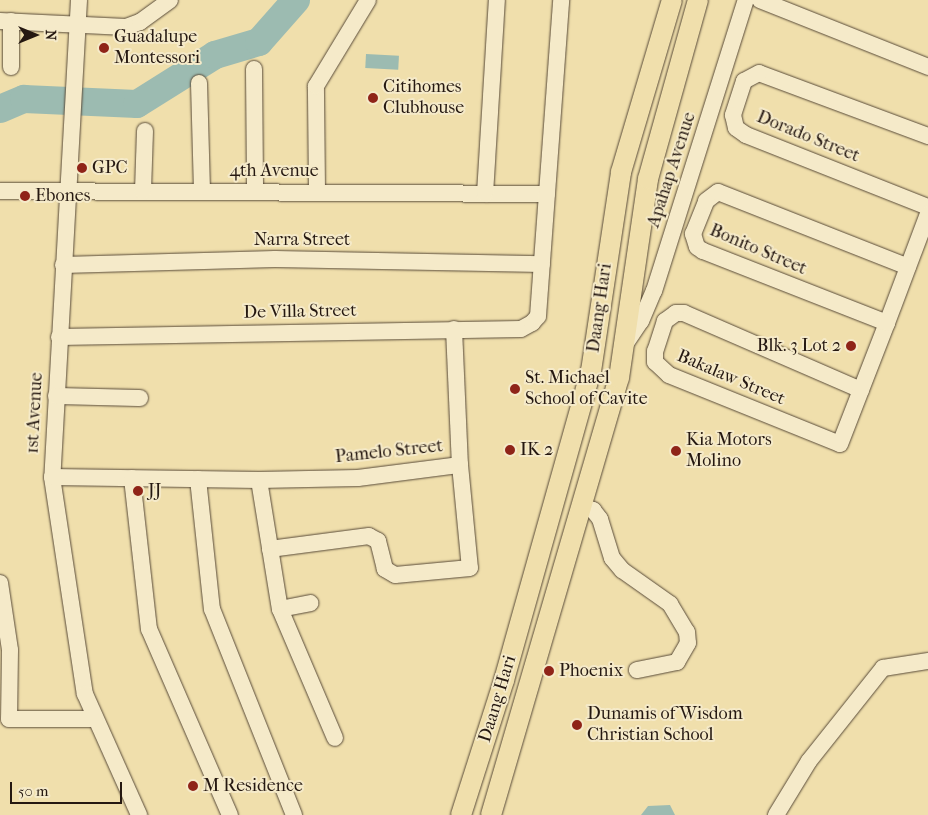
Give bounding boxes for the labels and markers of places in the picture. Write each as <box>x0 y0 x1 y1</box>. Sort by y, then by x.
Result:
place label: Guadalupe Montessori <box>114 27 200 70</box>
marker: Guadalupe Montessori <box>98 42 110 54</box>
place label: Citihomes Clubhouse <box>383 77 464 120</box>
marker: Citihomes Clubhouse <box>367 92 379 104</box>
place label: GPC <box>92 157 128 179</box>
marker: GPC <box>76 162 88 174</box>
place label: Ebones <box>35 185 90 207</box>
marker: Ebones <box>19 190 31 202</box>
place label: Blk. 3 Lot 2 <box>757 335 841 357</box>
marker: Blk. 3 Lot 2 <box>845 340 857 352</box>
place label: St. Michael School of Cavite <box>525 368 648 410</box>
marker: St. Michael School of Cavite <box>509 383 521 395</box>
place label: Kia Motors Molino <box>686 430 772 472</box>
place label: IK 2 <box>520 439 553 461</box>
marker: IK 2 <box>504 444 516 456</box>
marker: Kia Motors Molino <box>670 445 682 457</box>
place label: JJ <box>148 480 162 502</box>
marker: JJ <box>132 485 144 497</box>
place label: Phoenix <box>559 660 623 682</box>
marker: Phoenix <box>543 665 555 677</box>
place label: Dunamis of Wisdom Christian School <box>587 704 743 746</box>
marker: Dunamis of Wisdom Christian School <box>571 719 583 731</box>
place label: M Residence <box>203 775 303 797</box>
marker: M Residence <box>187 780 199 792</box>

